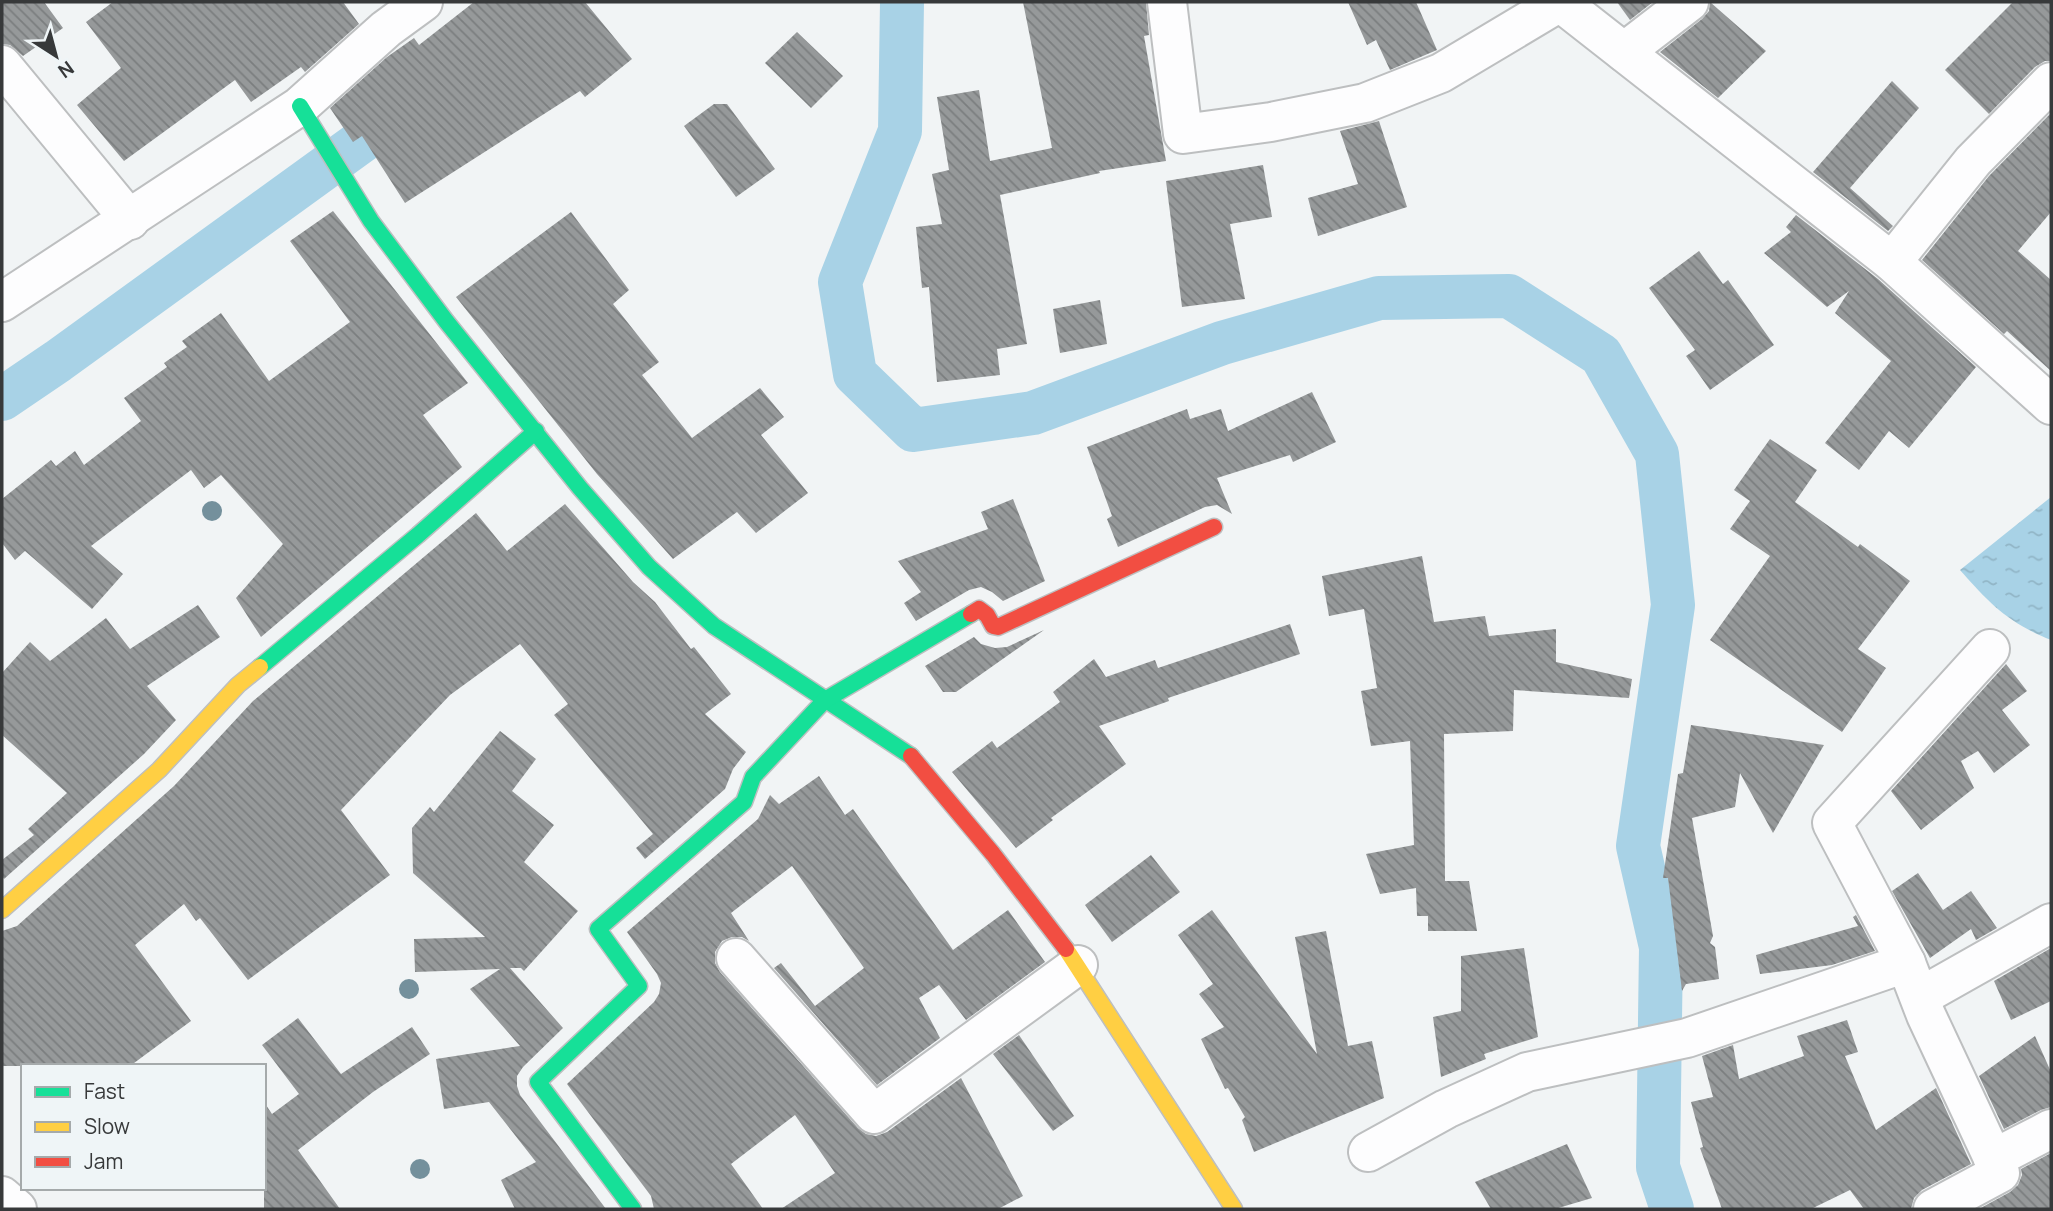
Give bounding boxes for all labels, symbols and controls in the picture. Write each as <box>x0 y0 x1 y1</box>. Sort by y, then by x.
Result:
north arrow <box>21 21 91 91</box>
text: N <box>53 55 79 84</box>
legend <box>21 1064 266 1190</box>
text: Fast <box>84 1077 125 1105</box>
text: Slow <box>84 1112 130 1140</box>
text: Jam <box>84 1147 123 1175</box>

